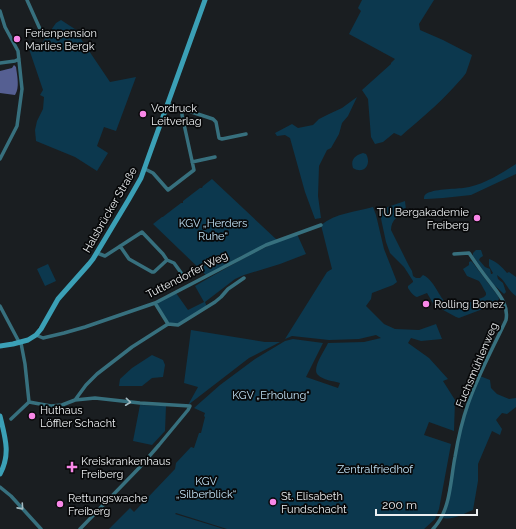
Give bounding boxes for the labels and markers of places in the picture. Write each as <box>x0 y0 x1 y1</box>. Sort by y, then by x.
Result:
place label: Ferienpension Marlies Bergk <box>25 27 97 53</box>
marker: Ferienpension Marlies Bergk <box>12 34 22 44</box>
place label: Vordruck Leitverlag <box>151 102 202 128</box>
marker: Vordruck Leitverlag <box>138 109 148 119</box>
place label: TU Bergakademie Freiberg <box>377 206 470 232</box>
marker: TU Bergakademie Freiberg <box>472 213 482 223</box>
place label: Rolling Bonez <box>434 298 505 311</box>
marker: Rolling Bonez <box>421 299 431 309</box>
place label: Huthaus Löffler Schacht <box>40 404 116 430</box>
marker: Huthaus Löffler Schacht <box>27 411 37 421</box>
place label: Kreiskrankenhaus Freiberg <box>81 455 171 481</box>
marker: Kreiskrankenhaus Freiberg <box>66 461 78 473</box>
place label: St. Elisabeth Fundschacht <box>281 490 347 516</box>
place label: Rettungswache Freiberg <box>68 492 148 518</box>
marker: St. Elisabeth Fundschacht <box>268 497 278 507</box>
marker: Rettungswache Freiberg <box>55 499 65 509</box>

